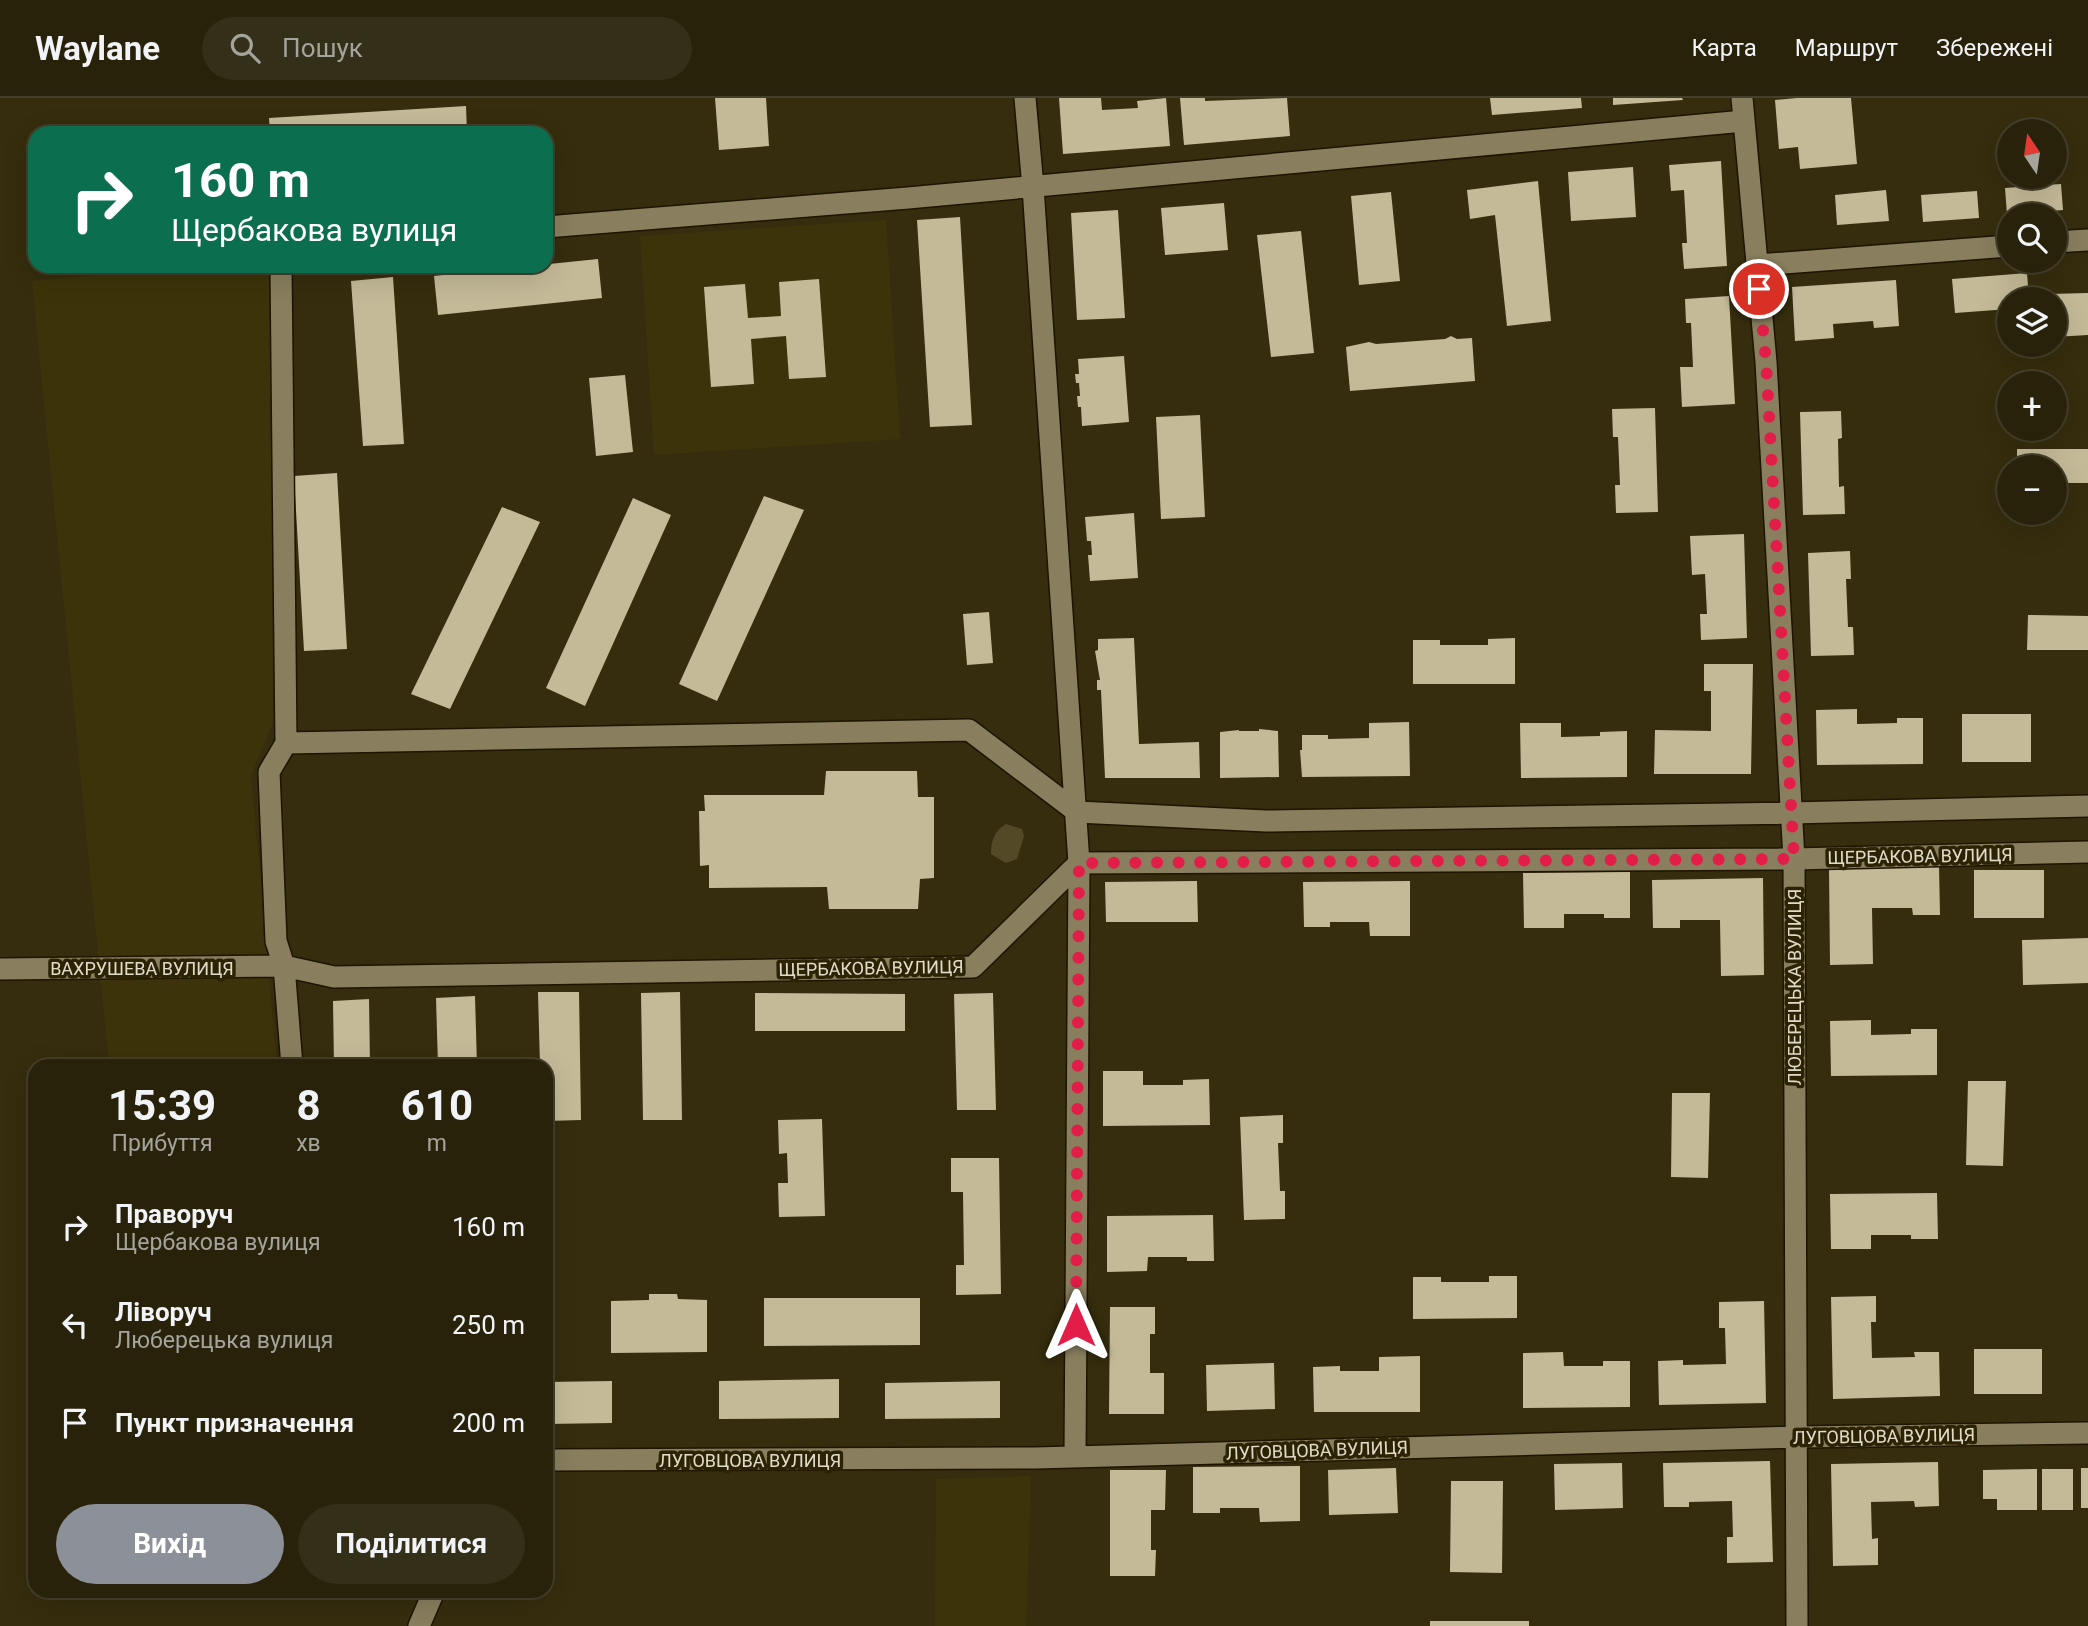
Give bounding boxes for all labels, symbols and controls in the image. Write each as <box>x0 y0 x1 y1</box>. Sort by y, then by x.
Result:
search box <box>202 17 692 80</box>
text: Waylane <box>35 29 160 68</box>
icon: search <box>226 29 264 67</box>
text: Пошук <box>282 33 363 63</box>
text: Карта <box>1691 34 1757 62</box>
text: Маршрут <box>1795 34 1898 62</box>
text: Збережені <box>1936 34 2053 62</box>
north arrow <box>1997 119 2067 189</box>
map controls <box>1997 119 2067 525</box>
text: 160 m <box>171 152 310 209</box>
icon: right <box>56 154 147 245</box>
button: search <box>1997 203 2067 273</box>
text: Щербакова вулиця <box>171 211 457 249</box>
pin <box>1729 259 1789 319</box>
icon: arrive <box>1740 270 1778 308</box>
button: layers <box>1997 287 2067 357</box>
button: + <box>1997 371 2067 441</box>
button: − <box>1997 455 2067 525</box>
street label: ЩЕРБАКОВА ВУЛИЦЯ <box>1827 844 2013 868</box>
street label: ЛЮБЕРЕЦЬКА ВУЛИЦЯ <box>1784 889 1805 1085</box>
street label: ЩЕРБАКОВА ВУЛИЦЯ <box>778 956 964 980</box>
street label: ВАХРУШЕВА ВУЛИЦЯ <box>50 958 234 979</box>
text: 15:39 <box>108 1081 216 1130</box>
text: 8 <box>296 1081 321 1130</box>
text: 610 <box>401 1081 473 1130</box>
text: Прибуття <box>112 1130 213 1157</box>
text: хв <box>296 1130 321 1157</box>
text: m <box>427 1130 447 1157</box>
text: Праворуч <box>115 1199 233 1229</box>
icon: right <box>56 1208 94 1246</box>
text: 160 m <box>452 1212 525 1242</box>
text: Щербакова вулиця <box>115 1229 321 1256</box>
position arrow <box>1039 1288 1113 1362</box>
text: Ліворуч <box>115 1297 212 1327</box>
icon: left <box>56 1306 94 1344</box>
text: 250 m <box>452 1310 525 1340</box>
text: Люберецька вулиця <box>115 1327 333 1354</box>
icon: arrive <box>56 1404 94 1442</box>
text: Пункт призначення <box>115 1408 354 1438</box>
text: 200 m <box>452 1408 525 1438</box>
street label: ЛУГОВЦОВА ВУЛИЦЯ <box>1793 1424 1975 1448</box>
street label: ЛУГОВЦОВА ВУЛИЦЯ <box>1226 1436 1408 1464</box>
street label: ЛУГОВЦОВА ВУЛИЦЯ <box>659 1450 841 1471</box>
button: Вихід <box>56 1504 284 1584</box>
button: Поділитися <box>298 1504 525 1584</box>

